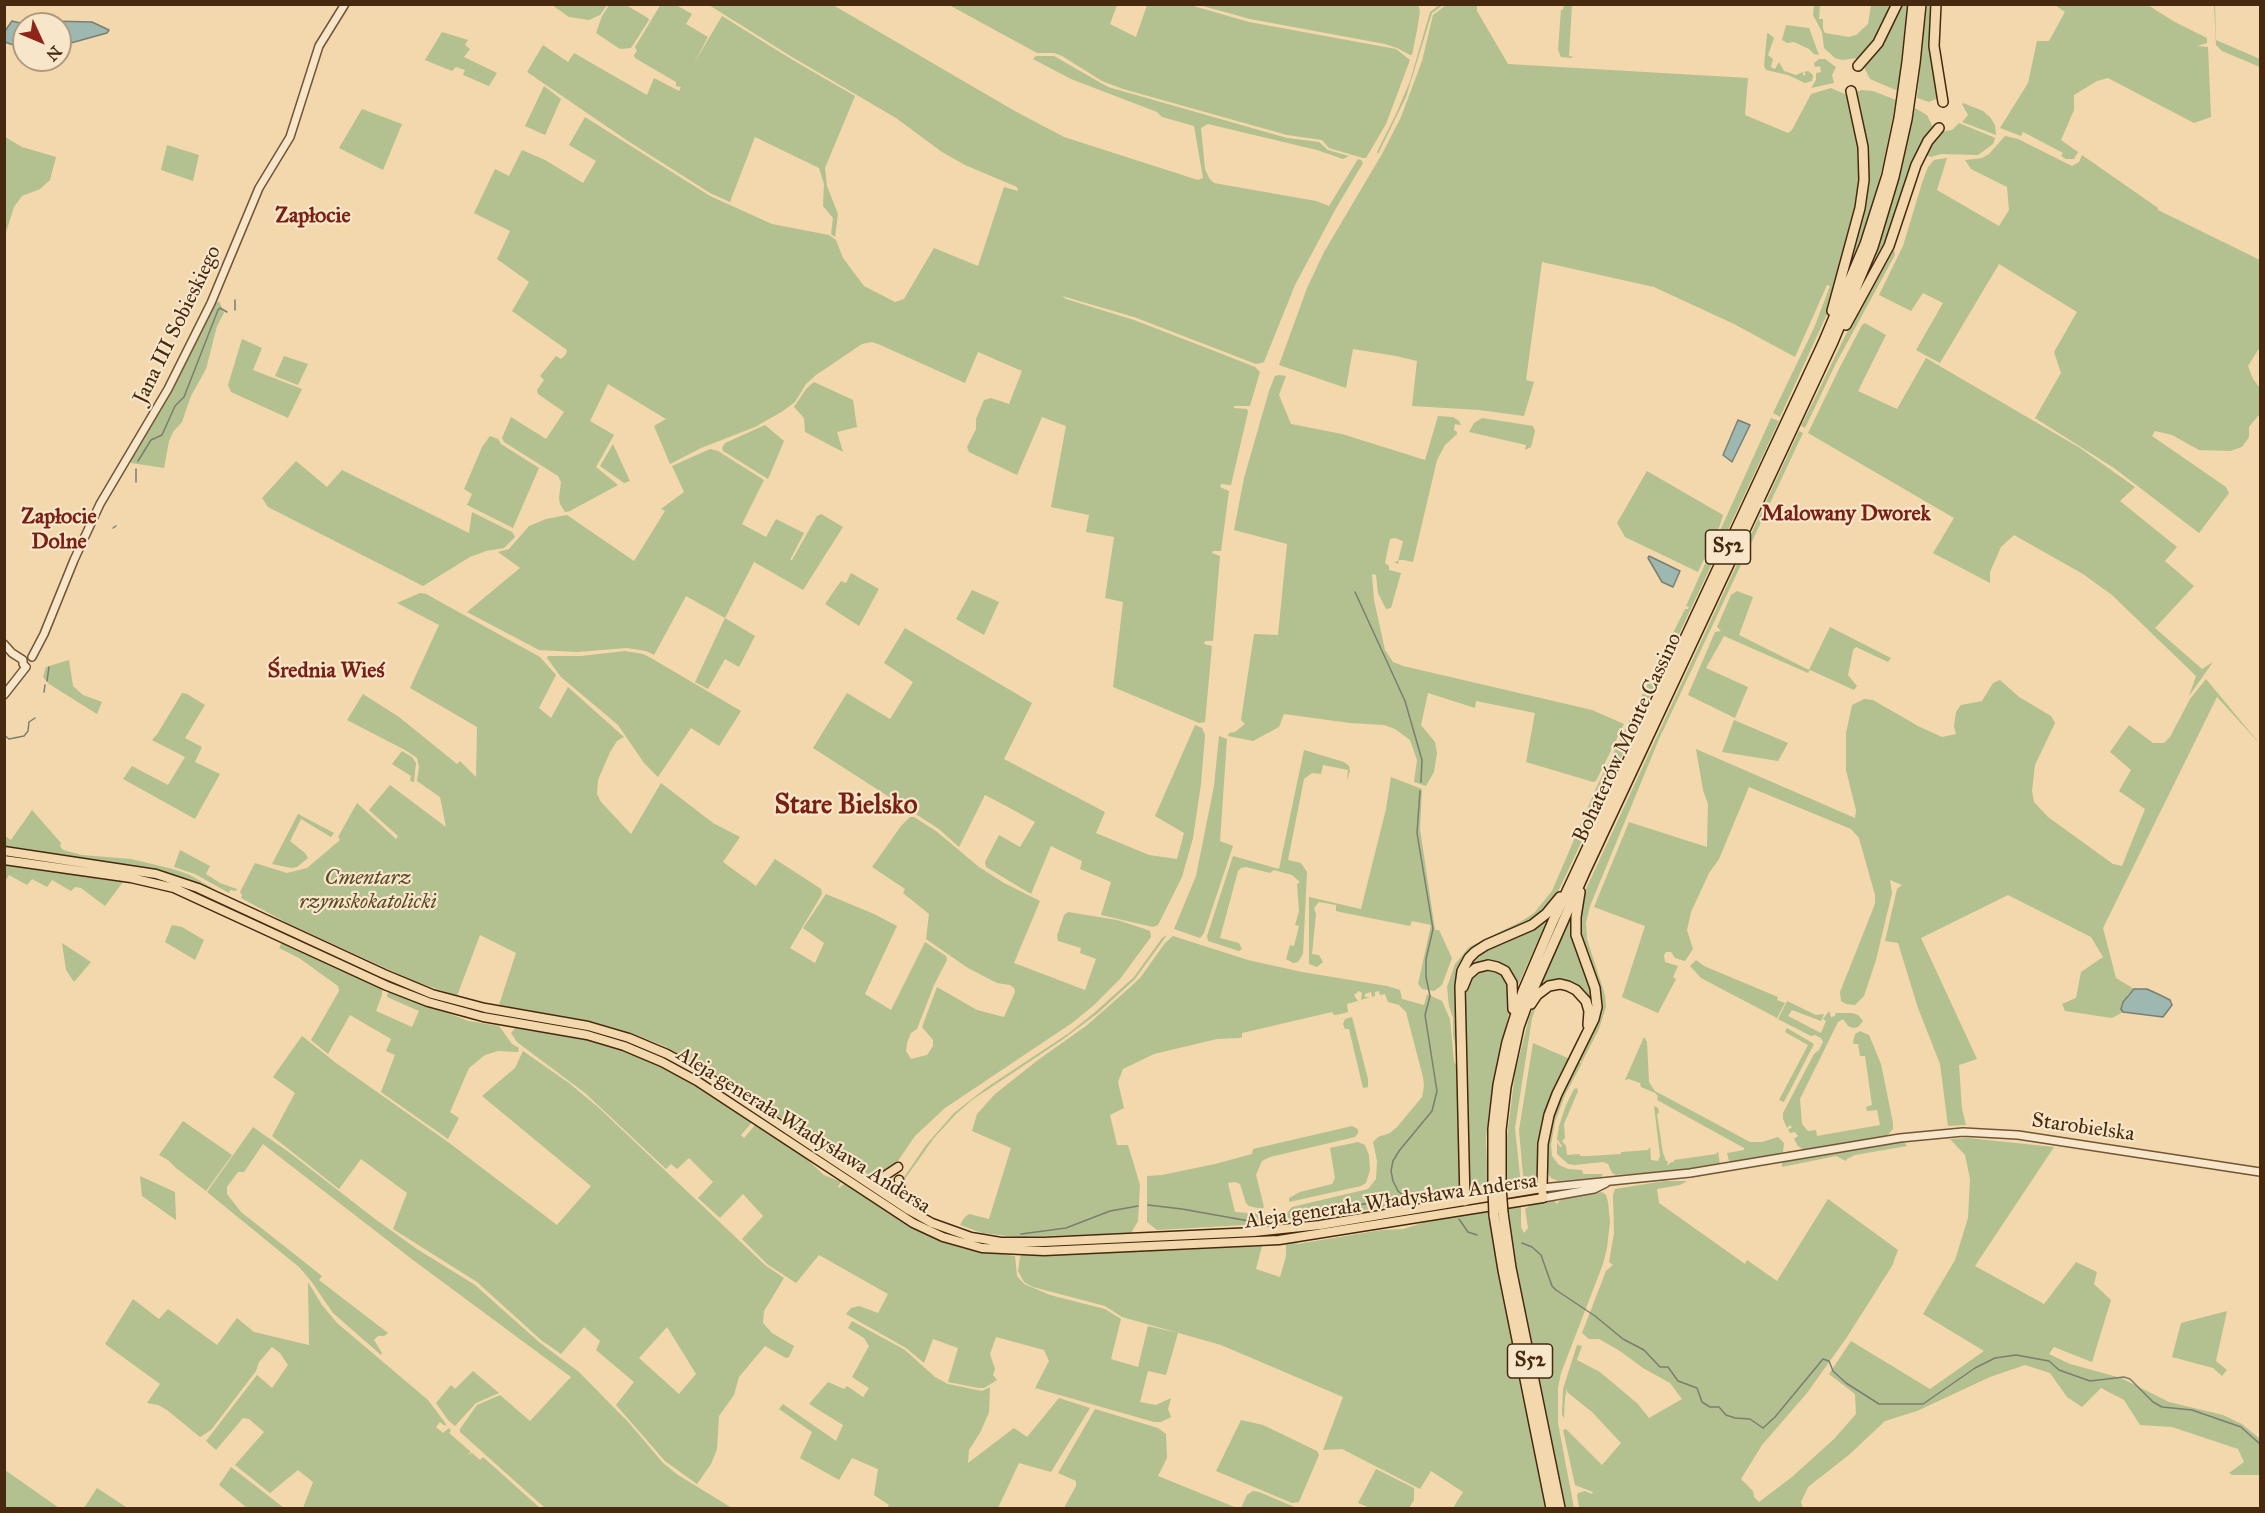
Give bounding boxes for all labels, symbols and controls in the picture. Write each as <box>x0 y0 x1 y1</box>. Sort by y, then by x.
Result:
north arrow <box>12 12 72 72</box>
text: N <box>42 42 65 65</box>
district label: Zapłocie <box>275 204 351 230</box>
street label: Jana III Sobieskiego <box>129 242 227 408</box>
district label: Malowany Dworek <box>1761 502 1931 528</box>
district label: Zapłocie Dolne <box>21 505 97 556</box>
road number: S52 <box>1706 530 1750 564</box>
street label: Bohaterów Monte Cassino <box>1568 629 1688 847</box>
district label: Średnia Wieś <box>268 659 384 685</box>
district label: Stare Bielsko <box>775 790 917 822</box>
park label: Cmentarz rzymskokatolicki <box>299 866 437 916</box>
street label: Aleja generała Władysława Andersa <box>671 1042 935 1220</box>
street label: Starobielska <box>2030 1108 2136 1148</box>
street label: Aleja generała Władysława Andersa <box>1243 1169 1539 1235</box>
road number: S52 <box>1508 1344 1552 1378</box>

